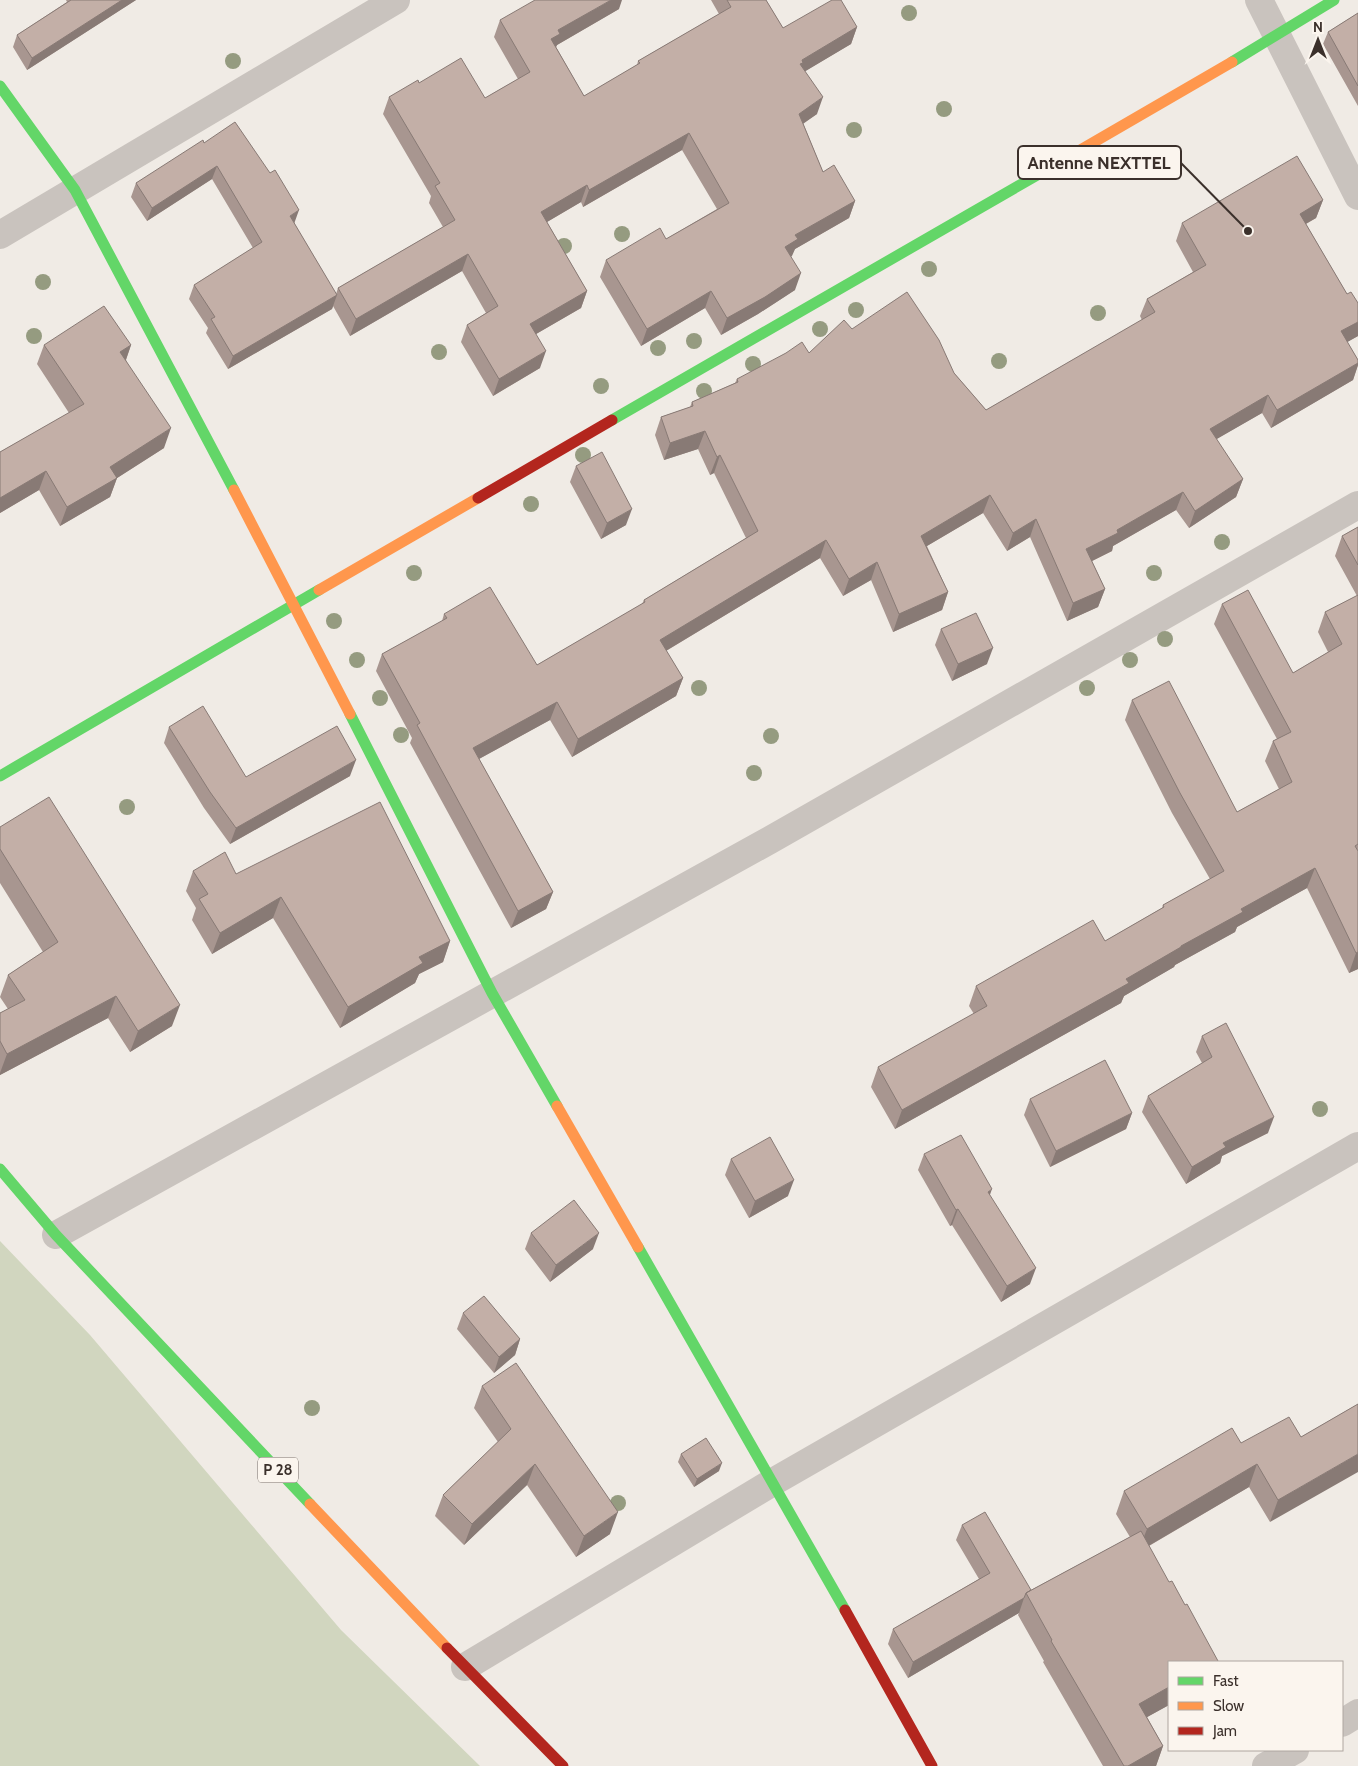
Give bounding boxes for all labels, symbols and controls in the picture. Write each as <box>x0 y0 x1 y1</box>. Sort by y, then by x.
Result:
north arrow <box>1293 15 1343 65</box>
text: N <box>1313 18 1323 36</box>
callout: Antenne NEXTTEL <box>1018 146 1181 179</box>
text: Antenne NEXTTEL <box>1027 152 1171 174</box>
road number: P 28 <box>258 1458 298 1482</box>
legend <box>1168 1661 1343 1751</box>
text: Fast <box>1213 1672 1238 1690</box>
text: Slow <box>1213 1697 1244 1715</box>
text: Jam <box>1212 1722 1237 1740</box>

